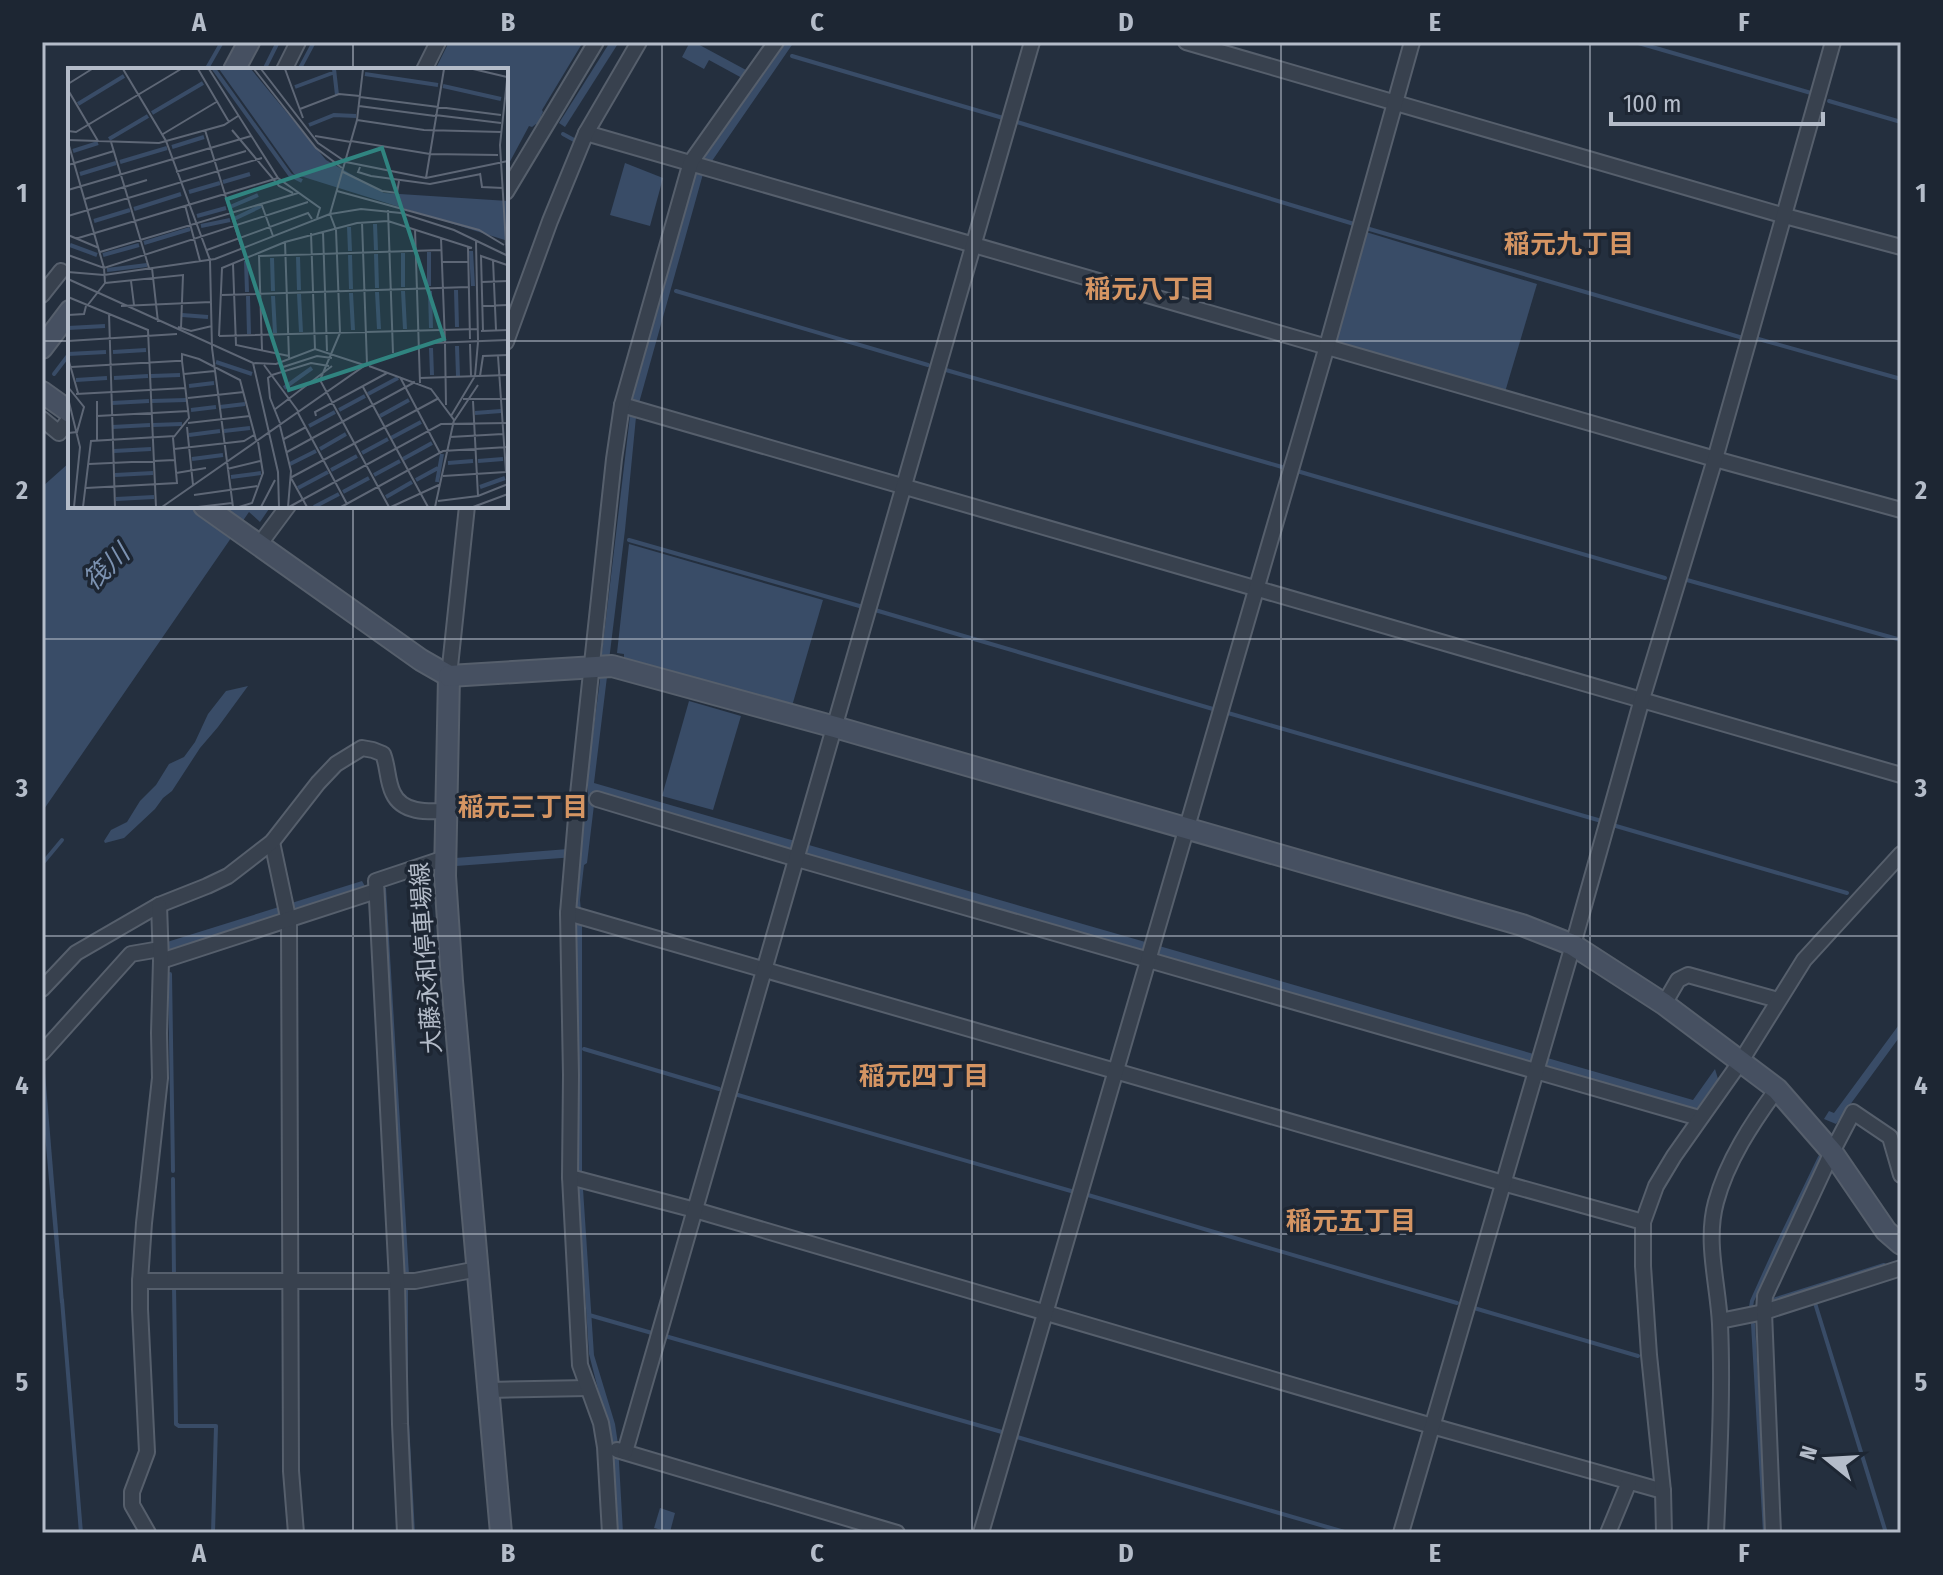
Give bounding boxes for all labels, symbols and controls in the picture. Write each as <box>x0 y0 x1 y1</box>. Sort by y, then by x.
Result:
text: A <box>191 7 207 38</box>
text: B <box>501 7 516 38</box>
text: C <box>810 7 824 38</box>
text: D <box>1118 7 1134 38</box>
text: E <box>1429 7 1441 38</box>
text: F <box>1738 7 1750 38</box>
inset map <box>68 68 508 508</box>
scale bar <box>1611 76 1823 126</box>
text: 100 m <box>1623 90 1681 118</box>
text: 1 <box>17 178 28 209</box>
text: 1 <box>1916 178 1927 209</box>
district label: 稲元九丁目 <box>1504 229 1634 260</box>
district label: 稲元八丁目 <box>1085 274 1215 305</box>
text: 2 <box>15 475 28 506</box>
text: 2 <box>1914 475 1927 506</box>
water label: 筏川 <box>77 536 138 597</box>
text: 3 <box>15 773 28 804</box>
text: 3 <box>1914 773 1927 804</box>
district label: 稲元三丁目 <box>458 792 588 823</box>
street label: 大藤永和停車場線 <box>405 861 447 1055</box>
district label: 稲元四丁目 <box>859 1061 989 1092</box>
text: 4 <box>15 1070 29 1101</box>
text: 4 <box>1914 1070 1928 1101</box>
district label: 稲元五丁目 <box>1286 1206 1416 1237</box>
text: 5 <box>16 1367 29 1398</box>
text: 5 <box>1915 1367 1928 1398</box>
north arrow <box>1787 1419 1867 1499</box>
text: N <box>1794 1443 1823 1463</box>
text: A <box>191 1538 207 1569</box>
text: B <box>501 1538 516 1569</box>
text: C <box>810 1538 824 1569</box>
text: D <box>1118 1538 1134 1569</box>
text: E <box>1429 1538 1441 1569</box>
text: F <box>1738 1538 1750 1569</box>

